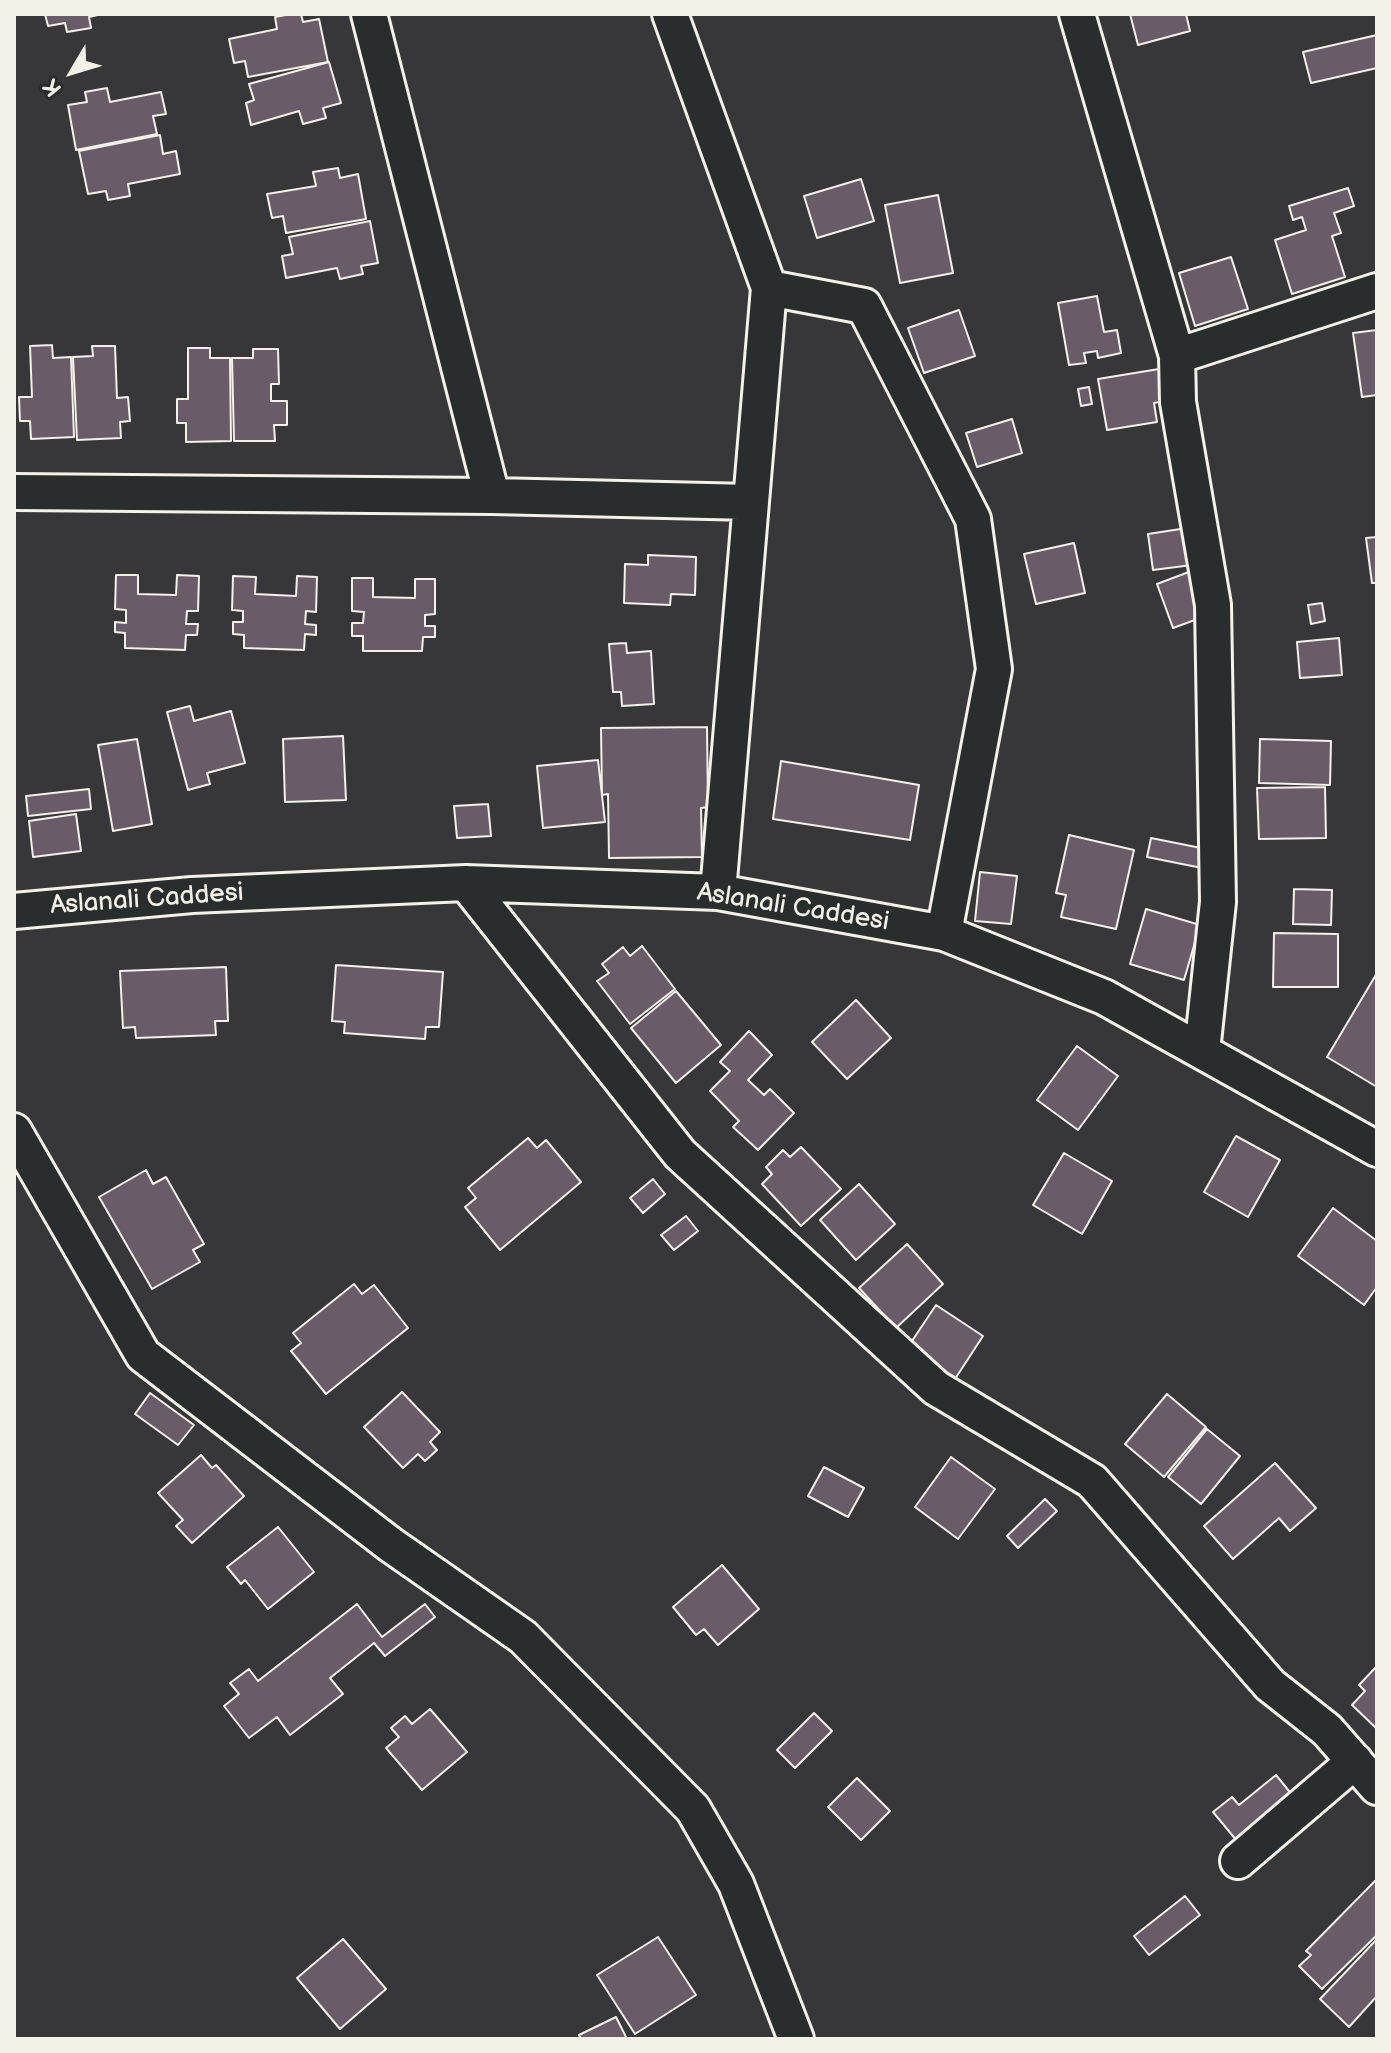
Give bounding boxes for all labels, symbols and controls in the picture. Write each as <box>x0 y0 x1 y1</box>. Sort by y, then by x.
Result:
north arrow <box>32 32 112 112</box>
text: K <box>37 73 68 101</box>
street label: Aslanali Caddesi <box>695 877 891 939</box>
street label: Aslanali Caddesi <box>49 878 245 922</box>

